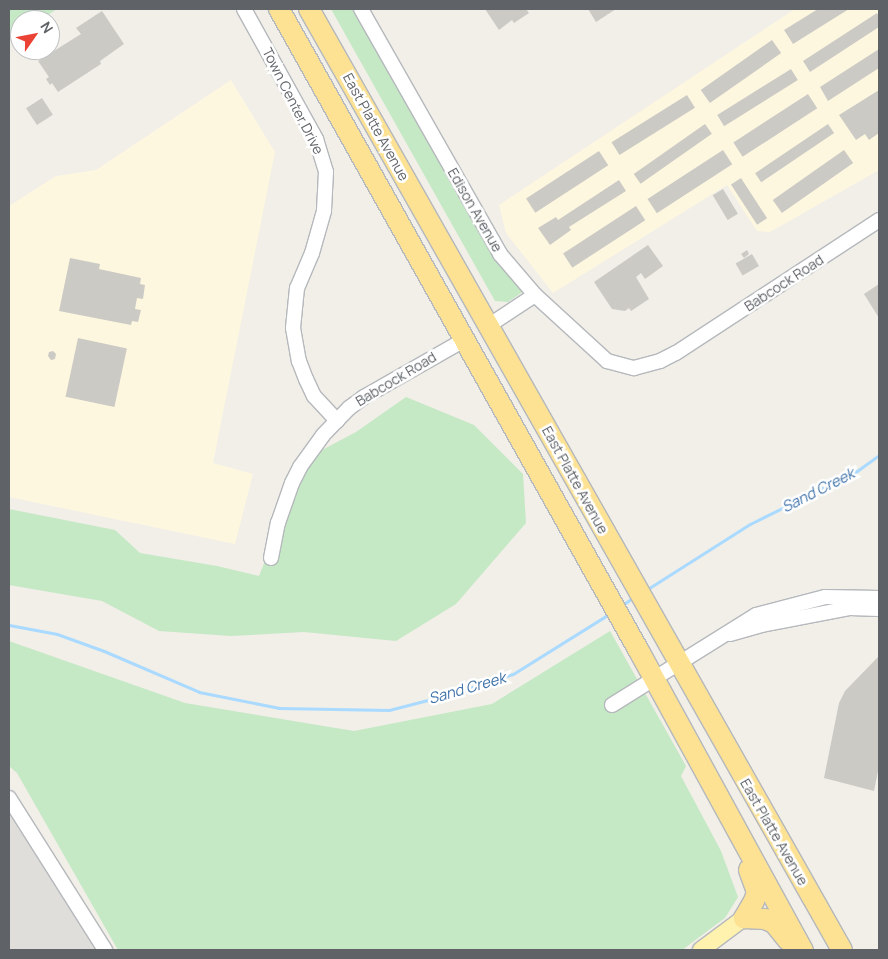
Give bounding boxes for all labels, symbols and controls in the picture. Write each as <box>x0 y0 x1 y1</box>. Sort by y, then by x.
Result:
north arrow <box>10 10 60 60</box>
text: N <box>36 18 58 36</box>
street label: Town Center Drive <box>259 45 327 157</box>
street label: East Platte Avenue <box>339 70 413 184</box>
street label: Edison Avenue <box>444 165 506 255</box>
street label: Babcock Road <box>741 251 827 315</box>
street label: Babcock Road <box>353 348 439 410</box>
street label: East Platte Avenue <box>538 423 612 537</box>
water label: Sand Creek <box>779 464 857 516</box>
water label: Sand Creek <box>426 668 508 708</box>
street label: East Platte Avenue <box>737 776 811 888</box>

